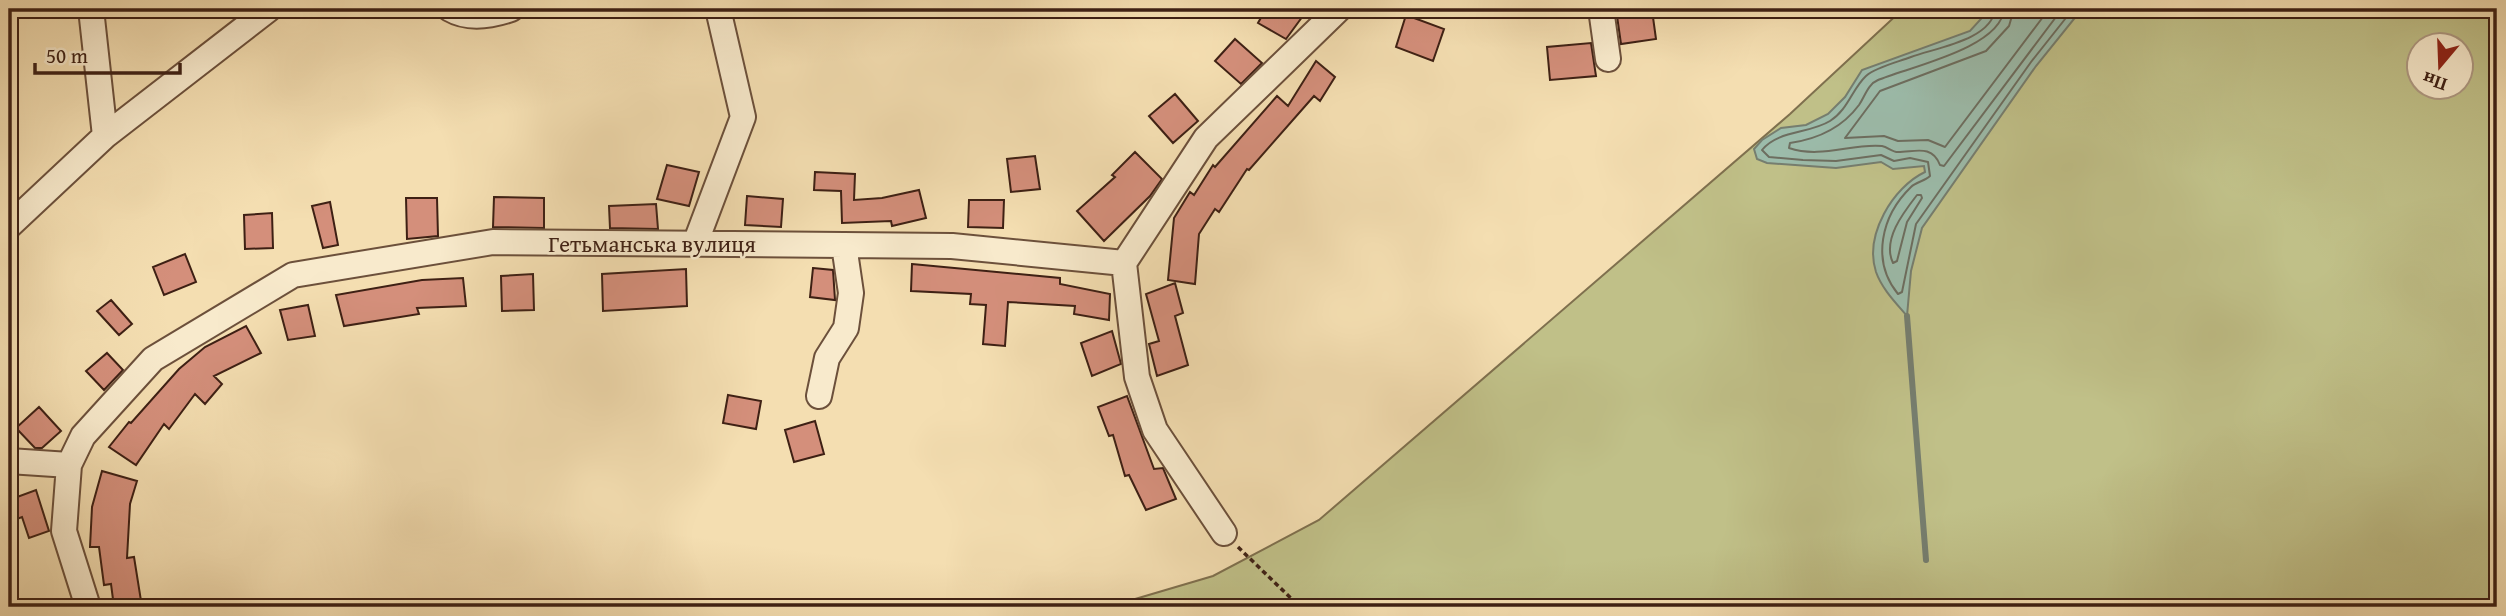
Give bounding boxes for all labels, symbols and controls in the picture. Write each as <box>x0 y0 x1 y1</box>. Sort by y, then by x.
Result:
scale bar <box>35 32 180 76</box>
north arrow <box>2404 32 2474 102</box>
text: 50 m <box>46 40 88 71</box>
text: Пн <box>2418 65 2451 99</box>
street label: Гетьманська вулиця <box>548 227 756 260</box>

